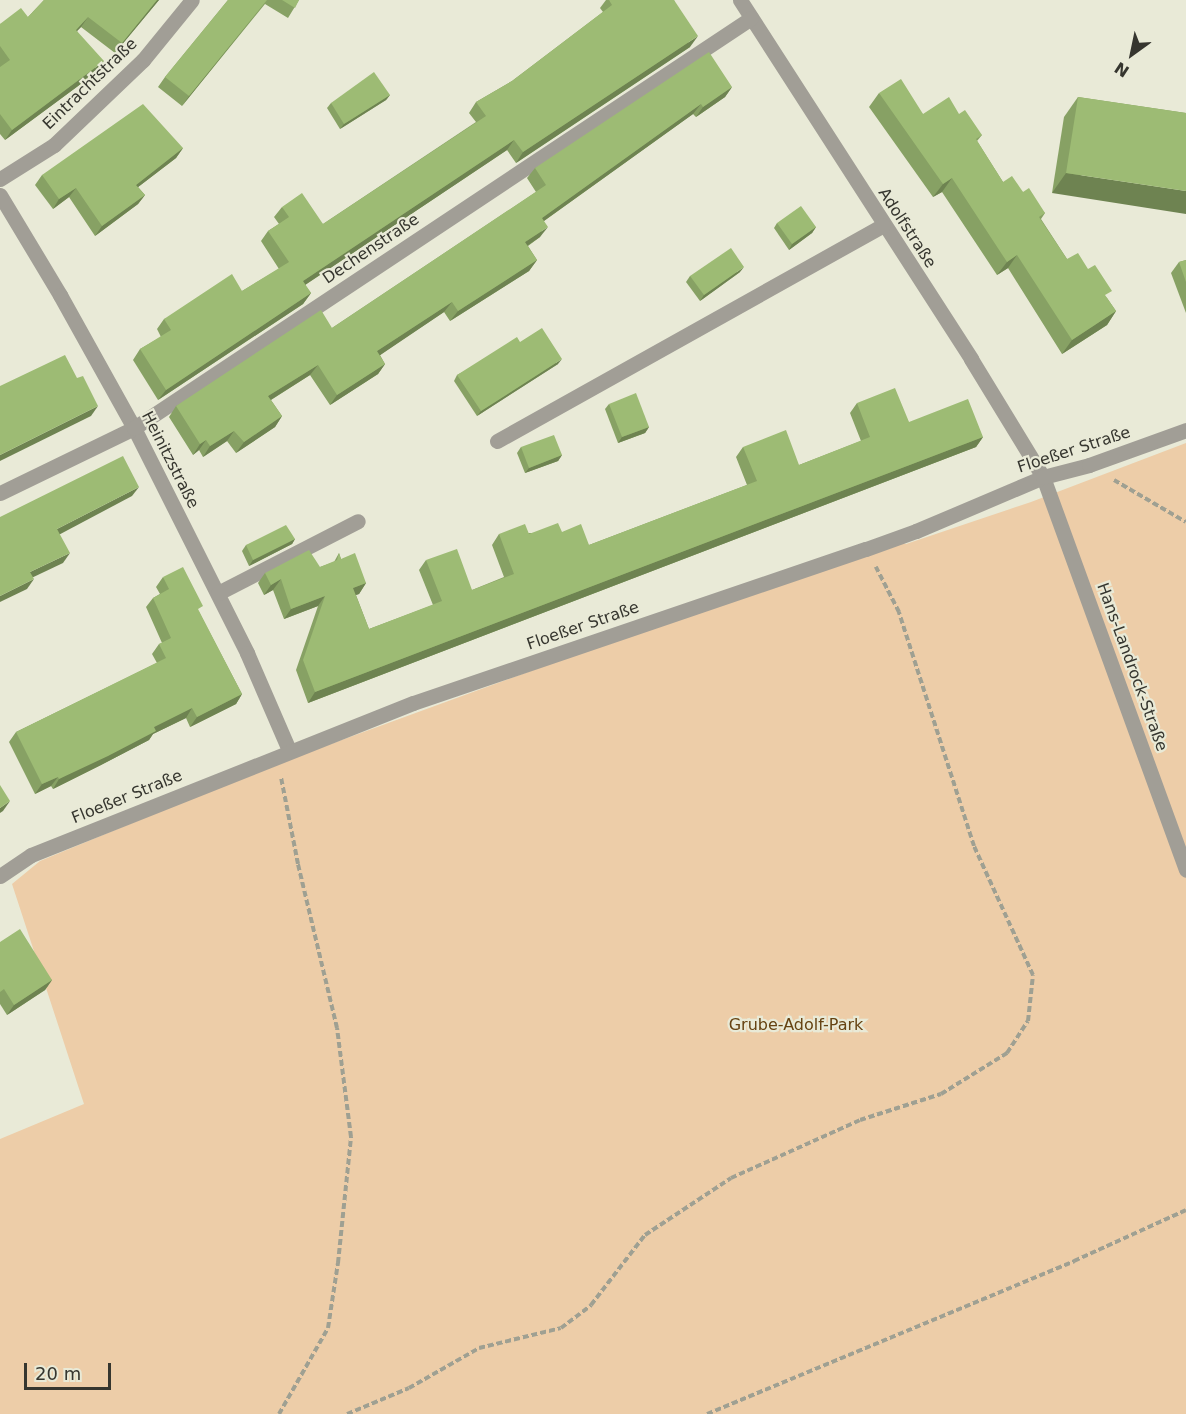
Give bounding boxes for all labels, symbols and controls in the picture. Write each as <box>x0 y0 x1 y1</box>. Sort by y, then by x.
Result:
north arrow <box>1102 24 1162 84</box>
street label: Eintrachtstraße <box>39 34 141 134</box>
text: N <box>1111 58 1133 81</box>
street label: Adolfstraße <box>874 184 940 272</box>
street label: Dechenstraße <box>319 210 423 288</box>
street label: Heinitzstraße <box>137 408 203 512</box>
street label: Floeßer Straße <box>1015 423 1133 477</box>
street label: Hans-Landrock-Straße <box>1093 580 1171 754</box>
street label: Floeßer Straße <box>524 598 642 654</box>
street label: Floeßer Straße <box>69 766 185 828</box>
park label: Grube-Adolf-Park <box>729 1015 863 1035</box>
scale bar <box>27 1351 114 1389</box>
text: 20 m <box>35 1363 81 1384</box>

